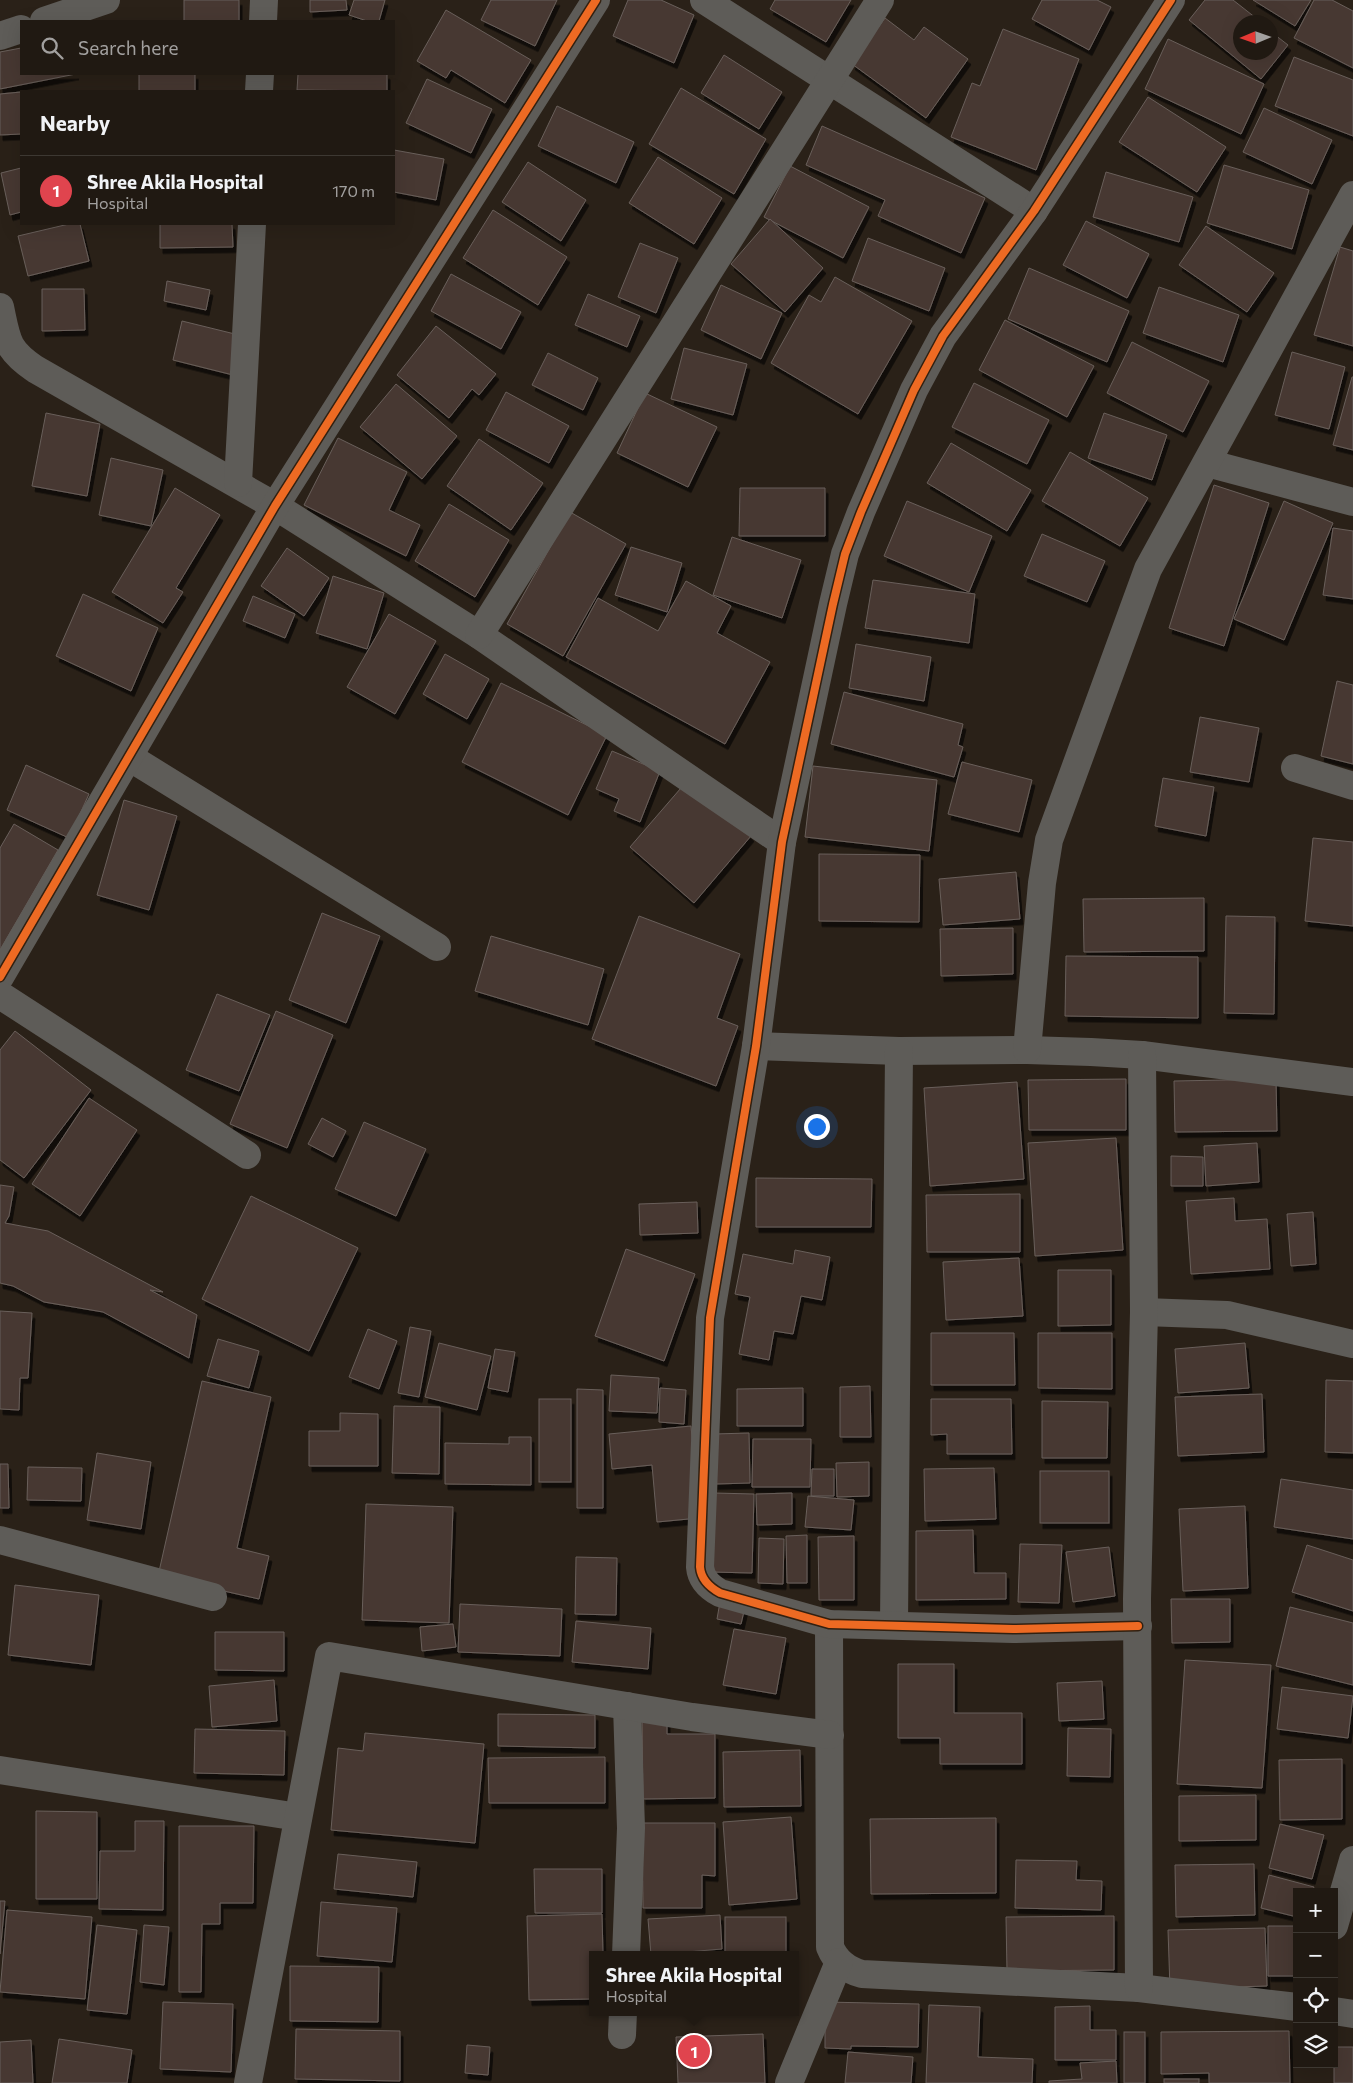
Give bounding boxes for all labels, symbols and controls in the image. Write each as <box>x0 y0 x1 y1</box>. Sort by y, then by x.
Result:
north arrow <box>1233 15 1278 60</box>
search box <box>20 20 395 75</box>
icon: search <box>38 34 66 62</box>
text: Search here <box>78 36 178 59</box>
text: Nearby <box>40 110 110 135</box>
text: Shree Akila Hospital <box>87 170 263 193</box>
text: 1 <box>52 181 60 200</box>
text: 170 m <box>332 181 375 200</box>
text: Hospital <box>87 193 148 212</box>
your location <box>804 1114 830 1140</box>
map controls <box>1293 1888 1338 2068</box>
button: + <box>1293 1888 1338 1933</box>
button: − <box>1293 1933 1338 1978</box>
popup <box>589 1951 799 2016</box>
text: Shree Akila Hospital <box>606 1963 782 1986</box>
button: locate <box>1293 1978 1338 2023</box>
text: Hospital <box>606 1986 667 2005</box>
button: layers <box>1293 2023 1338 2068</box>
pin: 1 <box>678 2032 710 2070</box>

